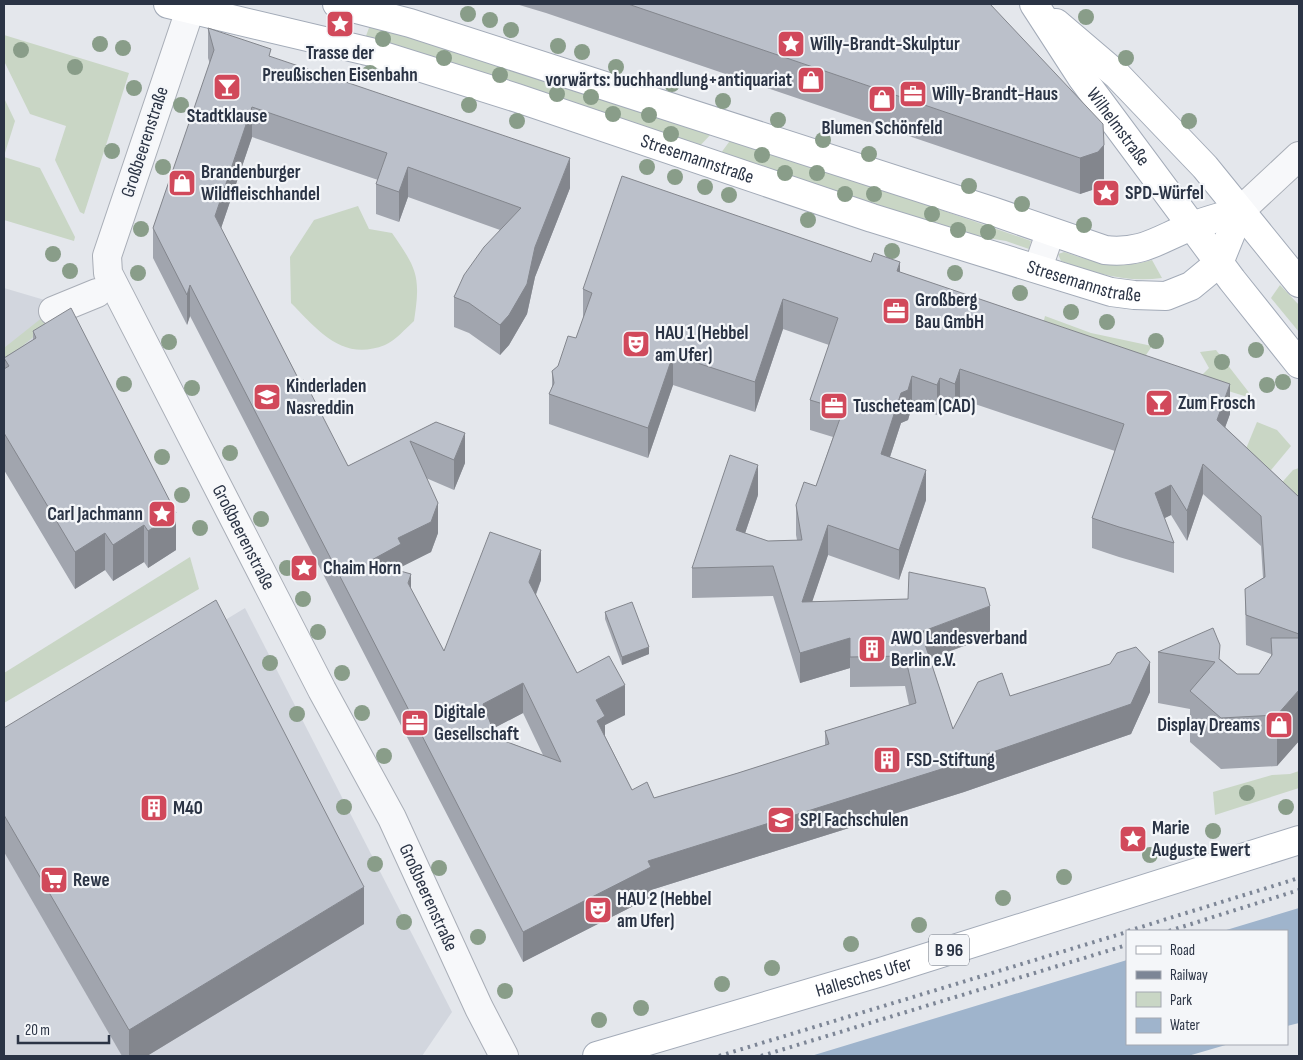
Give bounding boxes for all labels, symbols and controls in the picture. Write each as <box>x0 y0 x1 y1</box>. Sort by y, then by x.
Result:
place icon: Trasse der Preußischen Eisenbahn <box>325 9 355 39</box>
place icon: Willy-Brandt-Skulptur <box>776 29 806 59</box>
place label: Willy-Brandt-Skulptur <box>810 33 960 56</box>
place label: Trasse der Preußischen Eisenbahn <box>262 42 418 87</box>
shop icon: vorwärts: buchhandlung+antiquariat <box>796 65 826 95</box>
place label: vorwärts: buchhandlung+antiquariat <box>545 69 792 92</box>
bar icon: Stadtklause <box>212 72 242 102</box>
office icon: Willy-Brandt-Haus <box>898 79 928 109</box>
place label: Willy-Brandt-Haus <box>932 83 1058 106</box>
street label: Wilhelmstraße <box>1082 83 1155 170</box>
street label: Großbeerenstraße <box>116 84 174 200</box>
shop icon: Blumen Schönfeld <box>867 84 897 114</box>
place label: Stadtklause <box>187 105 267 128</box>
place label: Blumen Schönfeld <box>822 117 942 140</box>
street label: Stresemannstraße <box>638 129 757 189</box>
place label: Brandenburger Wildfleischhandel <box>201 161 320 206</box>
shop icon: Brandenburger Wildfleischhandel <box>167 168 197 198</box>
place icon: SPD-Würfel <box>1091 178 1121 208</box>
place label: SPD-Würfel <box>1125 182 1204 205</box>
street label: Stresemannstraße <box>1024 255 1141 307</box>
place label: Großberg Bau GmbH <box>915 289 984 334</box>
office icon: Großberg Bau GmbH <box>881 296 911 326</box>
place label: HAU 1 (Hebbel am Ufer) <box>655 322 748 367</box>
theatre icon: HAU 1 (Hebbel am Ufer) <box>621 329 651 359</box>
place label: Kinderladen Nasreddin <box>286 375 366 420</box>
school or university icon: Kinderladen Nasreddin <box>252 382 282 412</box>
bar icon: Zum Frosch <box>1144 388 1174 418</box>
office icon: Tuscheteam (CAD) <box>819 391 849 421</box>
place label: Zum Frosch <box>1178 392 1256 415</box>
place label: Tuscheteam (CAD) <box>853 395 975 418</box>
street label: Großbeerenstraße <box>207 481 280 594</box>
place icon: Carl Jachmann <box>147 499 177 529</box>
place label: Carl Jachmann <box>47 503 143 526</box>
place icon: Chaim Horn <box>289 553 319 583</box>
place label: Chaim Horn <box>323 557 401 580</box>
place label: AWO Landesverband Berlin e.V. <box>890 627 1027 672</box>
building icon: AWO Landesverband Berlin e.V. <box>857 634 887 664</box>
place label: Digitale Gesellschaft <box>434 701 519 746</box>
office icon: Digitale Gesellschaft <box>400 708 430 738</box>
shop icon: Display Dreams <box>1264 710 1294 740</box>
place label: Display Dreams <box>1157 714 1260 737</box>
building icon: FSD-Stiftung <box>872 745 902 775</box>
place label: FSD-Stiftung <box>906 749 995 772</box>
building icon: M40 <box>139 793 169 823</box>
place label: M40 <box>173 797 203 820</box>
school or university icon: SPI Fachschulen <box>766 805 796 835</box>
place label: SPI Fachschulen <box>800 809 908 832</box>
place label: Marie Auguste Ewert <box>1151 817 1250 862</box>
place icon: Marie Auguste Ewert <box>1118 824 1148 854</box>
street label: Großbeerenstraße <box>394 840 463 955</box>
supermarket icon: Rewe <box>39 865 69 895</box>
place label: Rewe <box>73 869 110 892</box>
place label: HAU 2 (Hebbel am Ufer) <box>617 888 711 933</box>
theatre icon: HAU 2 (Hebbel am Ufer) <box>583 895 613 925</box>
legend <box>1126 930 1288 1045</box>
road number: B 96 <box>929 934 969 966</box>
text: Road <box>1170 941 1195 960</box>
street label: Hallesches Ufer <box>813 951 915 1002</box>
text: Railway <box>1170 966 1208 985</box>
text: Park <box>1170 991 1192 1010</box>
scale bar <box>18 1012 109 1044</box>
text: Water <box>1170 1016 1201 1035</box>
text: 20 m <box>25 1021 50 1040</box>

